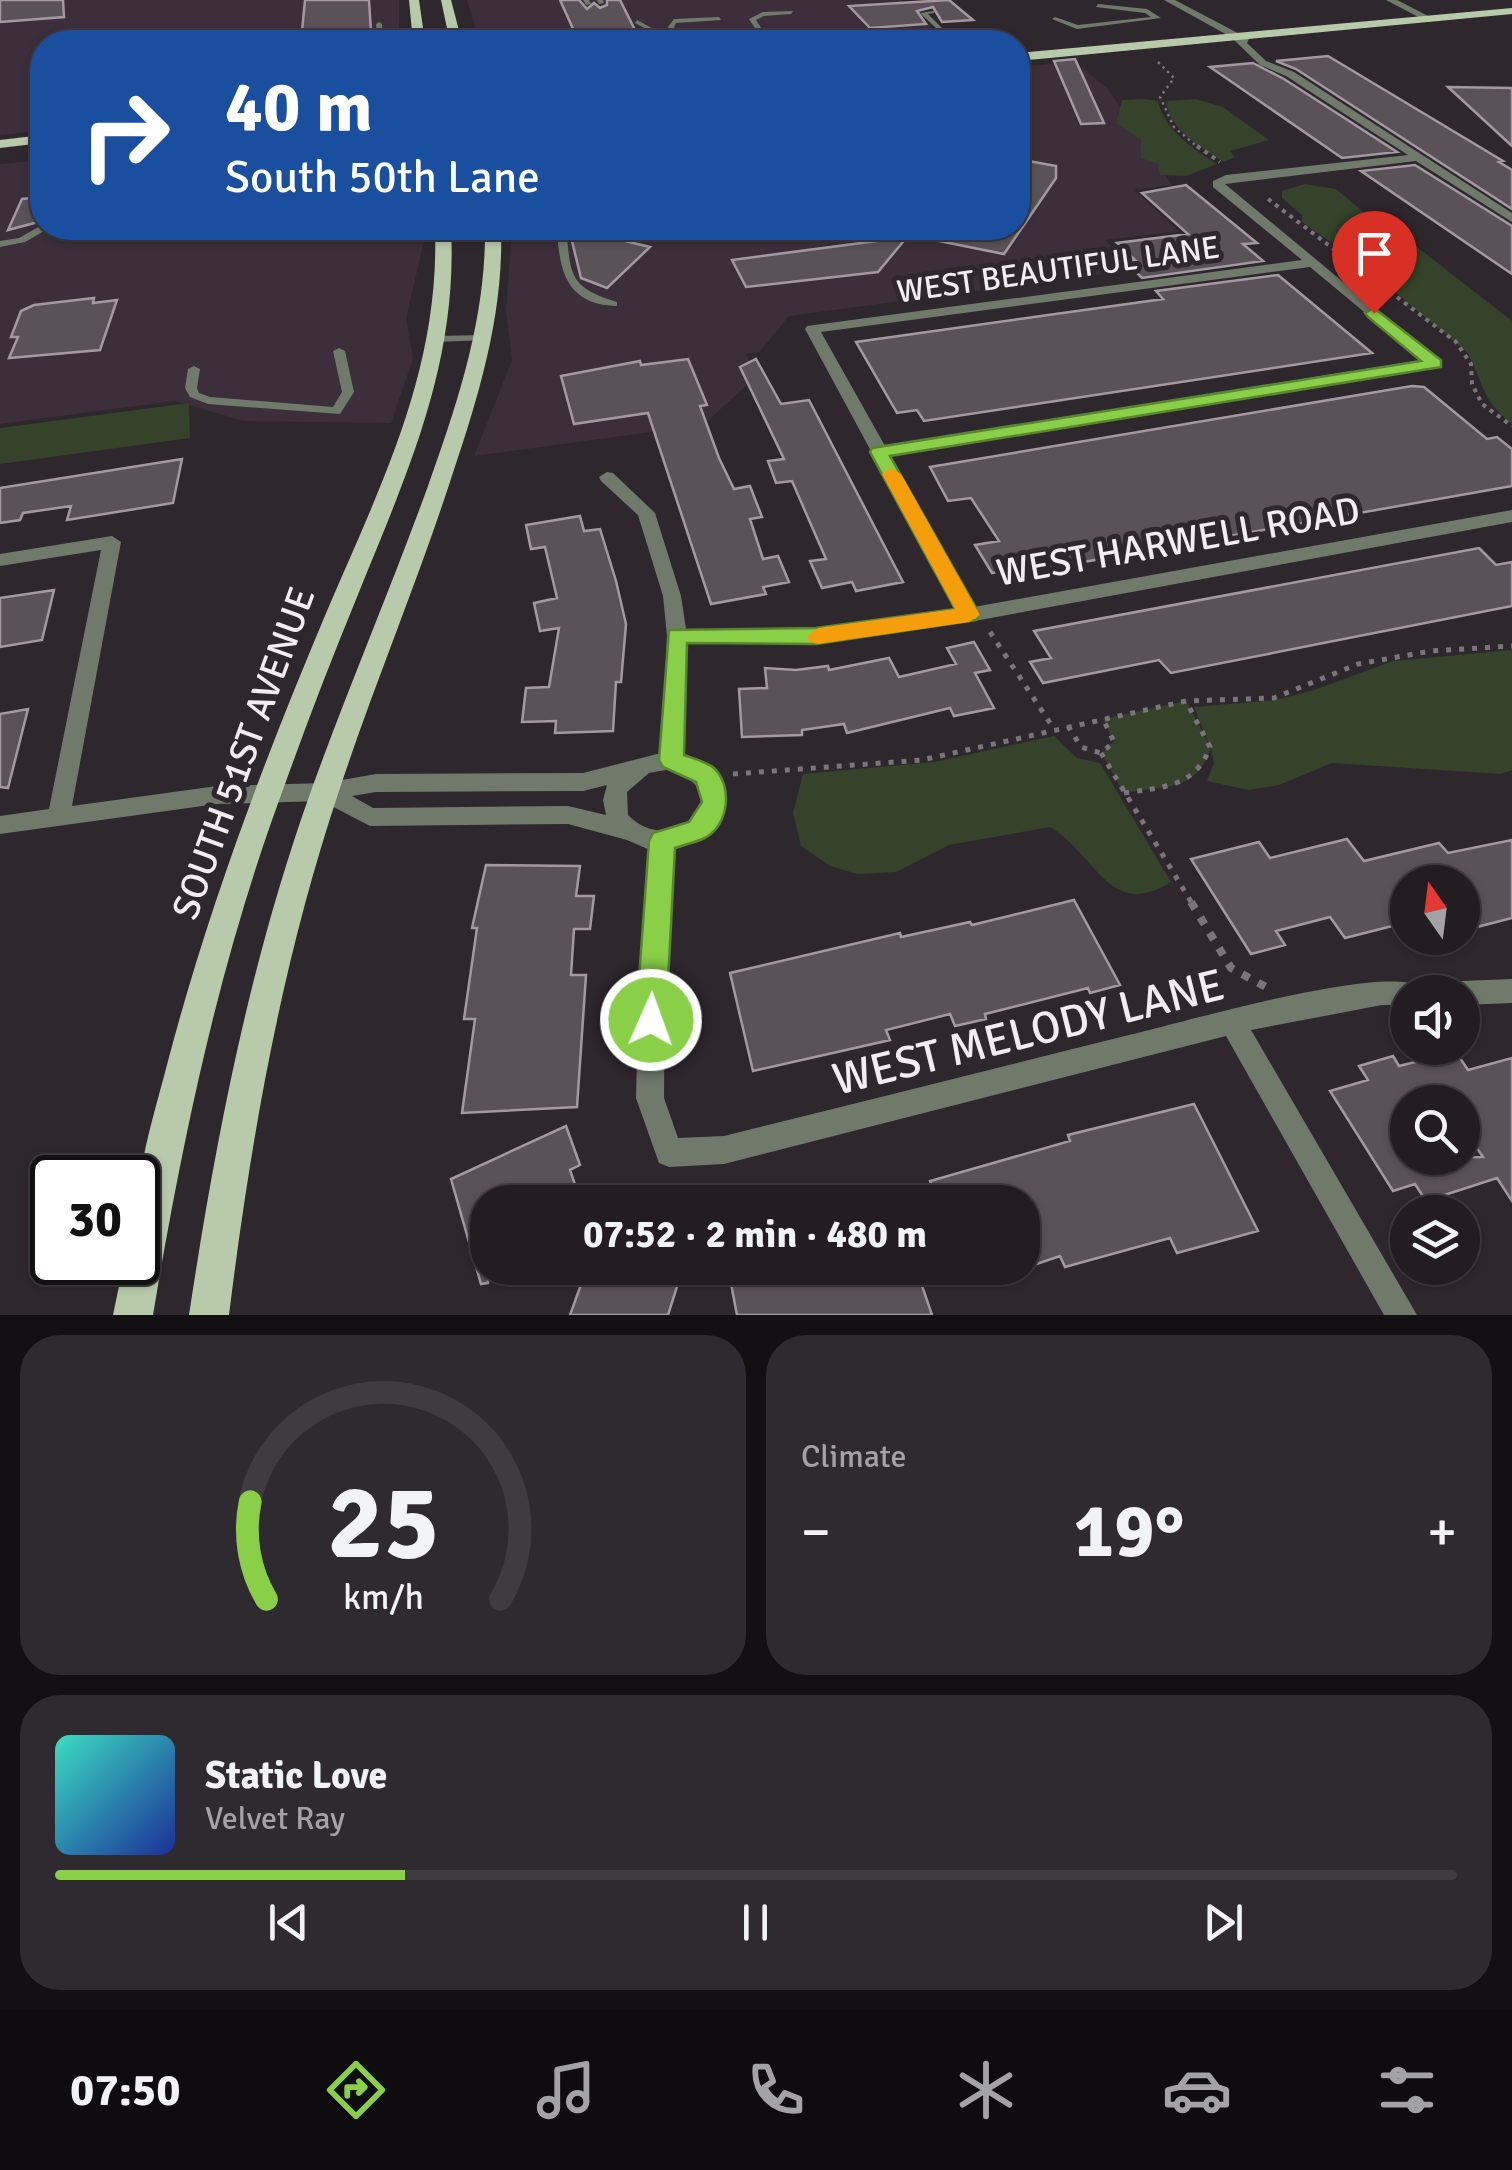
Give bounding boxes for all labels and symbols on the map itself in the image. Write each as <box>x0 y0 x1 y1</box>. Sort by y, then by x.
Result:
pin <box>1332 211 1417 314</box>
street label: WEST BEAUTIFUL LANE <box>894 228 1222 311</box>
street label: WEST HARWELL ROAD <box>993 486 1363 597</box>
street label: SOUTH 51ST AVENUE <box>162 581 325 926</box>
north arrow <box>1390 865 1480 955</box>
street label: WEST MELODY LANE <box>827 957 1230 1108</box>
position arrow <box>599 968 703 1072</box>
speed limit sign: 30 <box>30 1155 160 1285</box>

